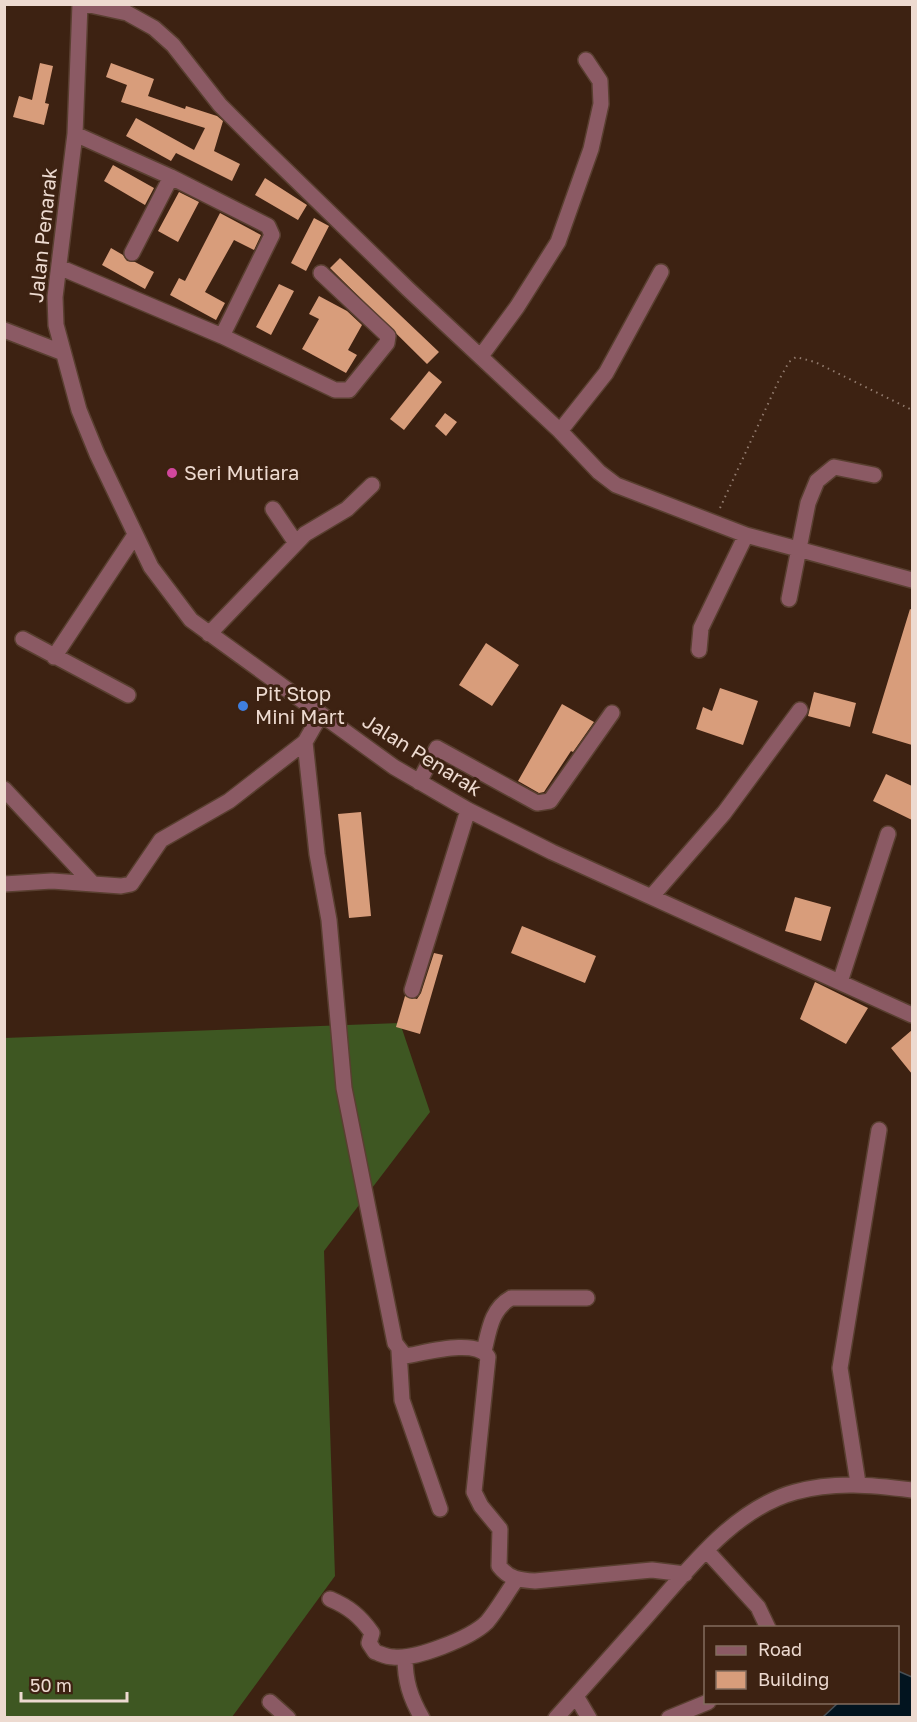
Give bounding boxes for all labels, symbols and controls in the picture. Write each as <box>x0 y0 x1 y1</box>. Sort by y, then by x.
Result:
street label: Jalan Penarak <box>23 166 61 304</box>
place label: Seri Mutiara <box>184 460 299 484</box>
marker: Seri Mutiara <box>165 466 179 480</box>
place label: Pit Stop Mini Mart <box>255 681 345 728</box>
marker: Pit Stop Mini Mart <box>236 699 250 713</box>
street label: Jalan Penarak <box>359 708 486 800</box>
legend <box>704 1626 899 1704</box>
text: Road <box>758 1638 802 1660</box>
scale bar <box>21 1665 128 1703</box>
text: Building <box>758 1668 829 1690</box>
text: 50 m <box>30 1674 72 1696</box>

